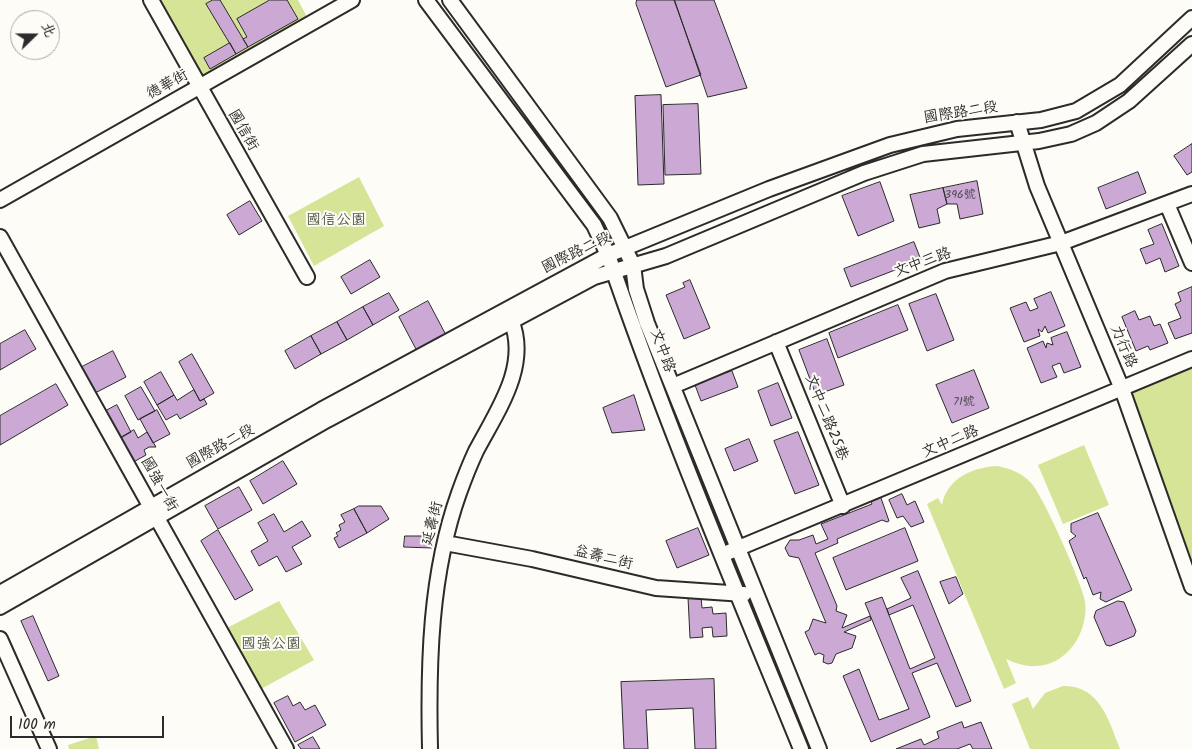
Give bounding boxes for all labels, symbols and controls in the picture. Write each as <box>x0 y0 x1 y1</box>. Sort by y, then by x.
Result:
north arrow <box>10 10 60 60</box>
text: 北 <box>35 19 61 40</box>
street label: 德華街 <box>144 67 192 105</box>
street label: 國際路二段 <box>923 99 999 129</box>
street label: 國信街 <box>223 107 261 155</box>
house number: 396號 <box>944 189 976 203</box>
park label: 國信公園 <box>306 212 366 230</box>
street label: 國際路二段 <box>539 229 615 279</box>
street label: 文中三路 <box>892 245 954 283</box>
street label: 力行路 <box>1105 323 1139 371</box>
street label: 文中路 <box>645 327 677 375</box>
street label: 文中二路25巷 <box>799 372 851 464</box>
house number: 71號 <box>953 396 975 410</box>
street label: 國際路二段 <box>184 422 258 474</box>
street label: 文中二路 <box>920 423 982 463</box>
street label: 國強一街 <box>136 454 180 516</box>
street label: 延壽街 <box>420 500 448 548</box>
street label: 益壽二街 <box>572 543 634 575</box>
park label: 國強公園 <box>241 636 301 654</box>
scale bar <box>12 706 166 738</box>
text: 100 m <box>18 713 56 737</box>

